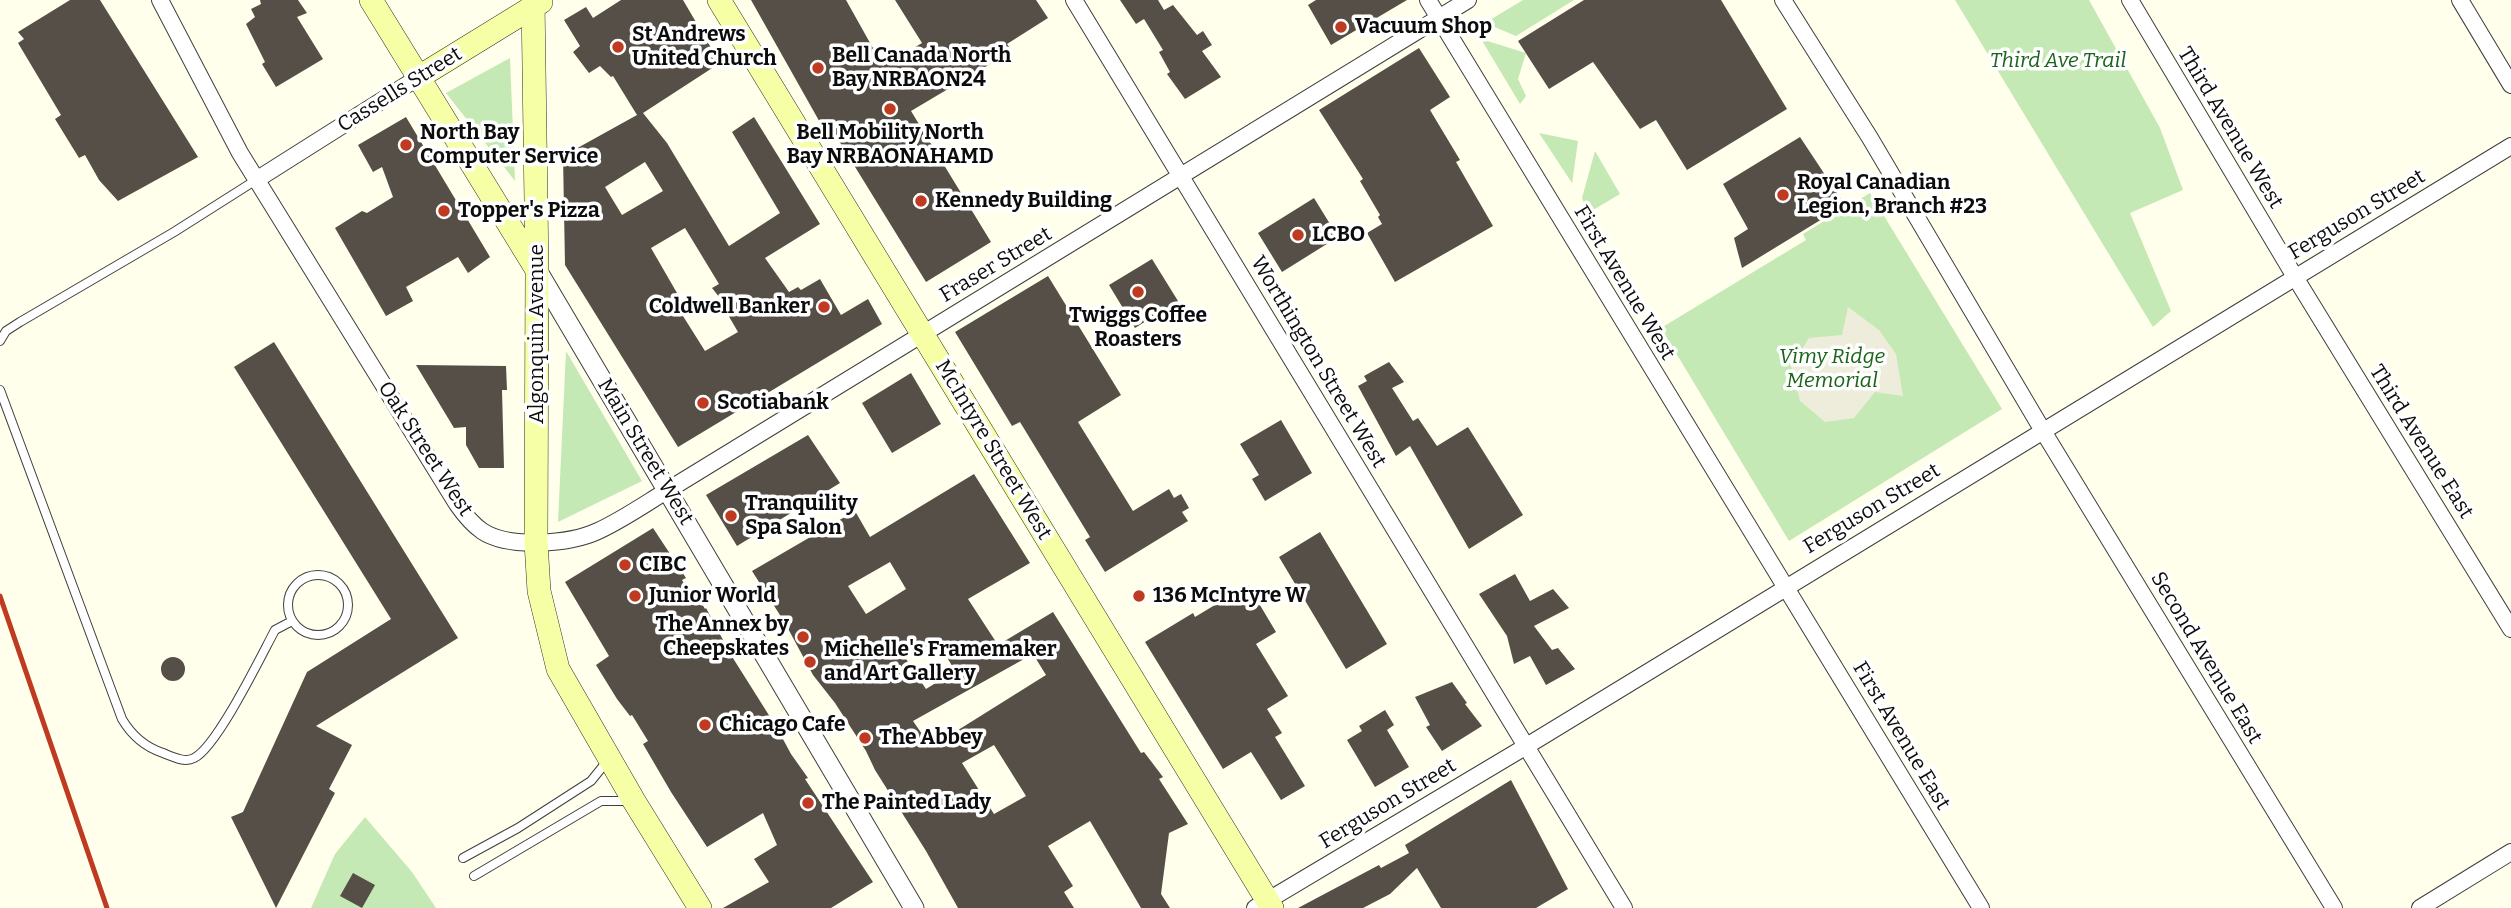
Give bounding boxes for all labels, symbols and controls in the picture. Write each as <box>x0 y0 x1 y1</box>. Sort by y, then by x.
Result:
place label: Vacuum Shop <box>1355 14 1492 40</box>
marker: Vacuum Shop <box>1333 19 1349 35</box>
place label: St Andrews United Church <box>632 22 777 72</box>
marker: St Andrews United Church <box>610 39 626 55</box>
street label: Cassells Street <box>333 42 467 138</box>
place label: Bell Canada North Bay NRBAON24 <box>832 43 1011 93</box>
street label: Third Avenue West <box>2172 43 2288 213</box>
park label: Third Ave Trail <box>1990 48 2126 74</box>
marker: Bell Canada North Bay NRBAON24 <box>810 60 826 76</box>
marker: Bell Mobility North Bay NRBAONAHAMD <box>882 101 898 117</box>
place label: North Bay Computer Service <box>420 120 598 170</box>
place label: Bell Mobility North Bay NRBAONAHAMD <box>786 120 994 170</box>
marker: North Bay Computer Service <box>398 137 414 153</box>
street label: Ferguson Street <box>2284 164 2430 266</box>
place label: Royal Canadian Legion, Branch #23 <box>1797 170 1987 220</box>
marker: Royal Canadian Legion, Branch #23 <box>1775 187 1791 203</box>
place label: Kennedy Building <box>935 188 1112 214</box>
marker: Kennedy Building <box>913 193 929 209</box>
place label: Topper's Pizza <box>458 198 600 224</box>
street label: First Avenue West <box>1568 201 1680 365</box>
marker: Topper's Pizza <box>436 203 452 219</box>
street label: Fraser Street <box>936 222 1056 308</box>
place label: LCBO <box>1312 222 1365 248</box>
marker: LCBO <box>1290 227 1306 243</box>
street label: Algonquin Avenue <box>524 244 550 424</box>
street label: Worthington Street West <box>1245 252 1391 472</box>
marker: Twiggs Coffee Roasters <box>1130 284 1146 300</box>
place label: Coldwell Banker <box>649 294 810 320</box>
marker: Coldwell Banker <box>816 299 832 315</box>
place label: Twiggs Coffee Roasters <box>1069 303 1207 353</box>
park label: Vimy Ridge Memorial <box>1779 344 1885 394</box>
street label: McIntyre Street West <box>929 356 1057 544</box>
street label: Third Avenue East <box>2364 360 2478 524</box>
street label: Main Street West <box>591 374 699 530</box>
street label: Oak Street West <box>372 377 478 521</box>
place label: Scotiabank <box>717 390 829 416</box>
marker: Scotiabank <box>695 395 711 411</box>
street label: Ferguson Street <box>1799 458 1945 560</box>
place label: Tranquility Spa Salon <box>745 491 858 541</box>
marker: Tranquility Spa Salon <box>723 508 739 524</box>
place label: CIBC <box>639 552 687 578</box>
marker: CIBC <box>617 557 633 573</box>
street label: Second Avenue East <box>2145 567 2267 749</box>
place label: Junior World <box>649 583 776 609</box>
place label: 136 McIntyre W <box>1153 583 1307 609</box>
marker: Junior World <box>627 588 643 604</box>
marker: 136 McIntyre W <box>1131 588 1147 604</box>
place label: The Annex by Cheepskates <box>655 612 789 662</box>
marker: The Annex by Cheepskates <box>795 629 811 645</box>
place label: Michelle's Framemaker and Art Gallery <box>824 637 1057 687</box>
marker: Michelle's Framemaker and Art Gallery <box>802 654 818 670</box>
street label: First Avenue East <box>1847 657 1955 815</box>
place label: Chicago Cafe <box>719 712 846 738</box>
marker: Chicago Cafe <box>697 717 713 733</box>
place label: The Abbey <box>879 725 983 751</box>
marker: The Abbey <box>857 730 873 746</box>
street label: Ferguson Street <box>1315 753 1461 855</box>
place label: The Painted Lady <box>822 790 991 816</box>
marker: The Painted Lady <box>800 795 816 811</box>

